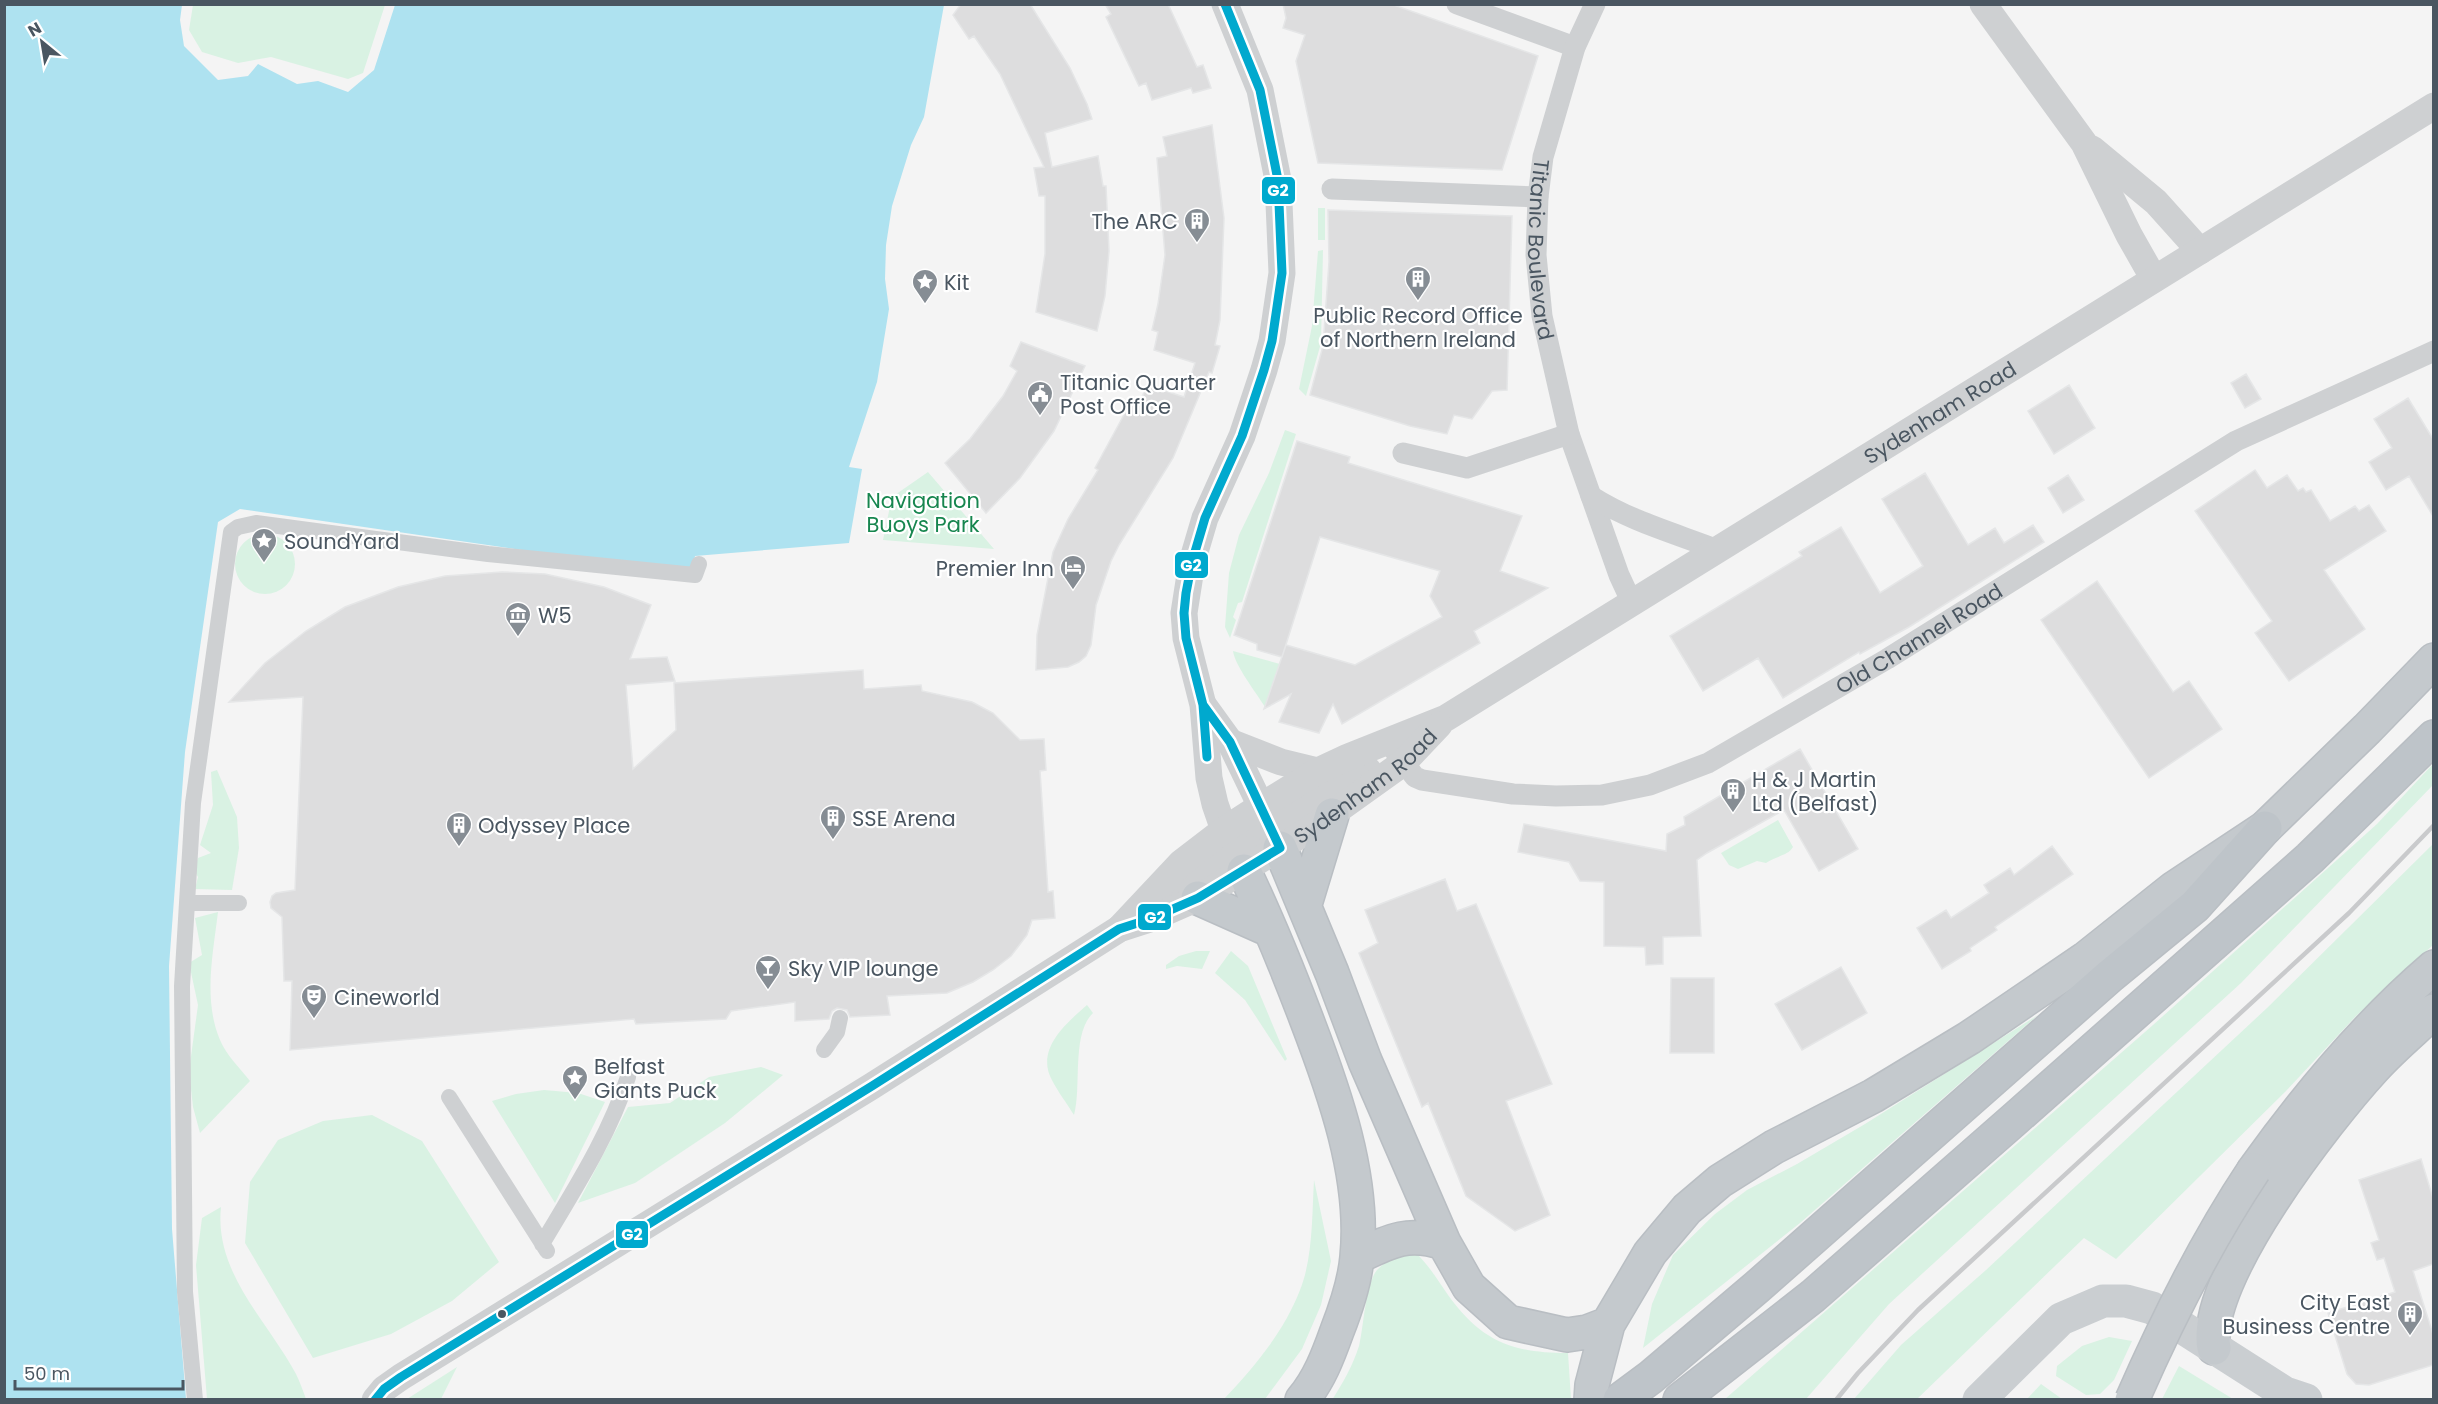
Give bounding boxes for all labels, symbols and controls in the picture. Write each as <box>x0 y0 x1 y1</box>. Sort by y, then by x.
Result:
north arrow <box>12 12 72 72</box>
text: N <box>24 16 46 42</box>
street label: Titanic Boulevard <box>1521 157 1562 343</box>
line badge: G2 <box>1261 176 1296 205</box>
text: G2 <box>1267 179 1289 202</box>
building icon: The ARC <box>1182 206 1212 244</box>
place label: The ARC <box>1091 207 1178 236</box>
building icon: Public Record Office of Northern Ireland <box>1403 264 1433 302</box>
place icon: Kit <box>910 267 940 305</box>
place label: Kit <box>944 268 969 297</box>
place label: Public Record Office of Northern Ireland <box>1313 301 1523 354</box>
street label: Sydenham Road <box>1858 354 2021 470</box>
place label: Titanic Quarter Post Office <box>1060 368 1216 421</box>
public building icon: Titanic Quarter Post Office <box>1025 379 1055 417</box>
park label: Navigation Buoys Park <box>866 486 980 539</box>
place icon: SoundYard <box>249 526 279 564</box>
place label: SoundYard <box>284 527 399 556</box>
line badge: G2 <box>1174 551 1209 579</box>
hotel icon: Premier Inn <box>1058 553 1088 591</box>
place label: Premier Inn <box>936 554 1054 583</box>
text: G2 <box>1180 554 1202 577</box>
street label: Old Channel Road <box>1830 576 2008 700</box>
museum icon: W5 <box>503 600 533 638</box>
place label: W5 <box>538 601 572 630</box>
street label: Sydenham Road <box>1288 722 1443 850</box>
place label: H & J Martin Ltd (Belfast) <box>1752 765 1878 818</box>
building icon: H & J Martin Ltd (Belfast) <box>1718 776 1748 814</box>
building icon: SSE Arena <box>818 803 848 841</box>
place label: SSE Arena <box>852 804 956 833</box>
building icon: Odyssey Place <box>444 810 474 848</box>
place label: Odyssey Place <box>478 811 630 840</box>
line badge: G2 <box>1137 903 1172 931</box>
text: G2 <box>1144 906 1166 929</box>
bar icon: Sky VIP lounge <box>753 953 783 991</box>
place label: Sky VIP lounge <box>788 954 938 983</box>
theatre icon: Cineworld <box>299 982 329 1020</box>
place label: Cineworld <box>334 983 440 1012</box>
place label: Belfast Giants Puck <box>594 1052 717 1105</box>
place icon: Belfast Giants Puck <box>560 1063 590 1101</box>
line badge: G2 <box>615 1220 649 1249</box>
text: G2 <box>621 1223 643 1246</box>
place label: City East Business Centre <box>2222 1288 2390 1341</box>
building icon: City East Business Centre <box>2395 1299 2425 1337</box>
unlabelled marker <box>496 1308 508 1320</box>
scale bar <box>15 1353 183 1391</box>
text: 50 m <box>24 1361 70 1386</box>

